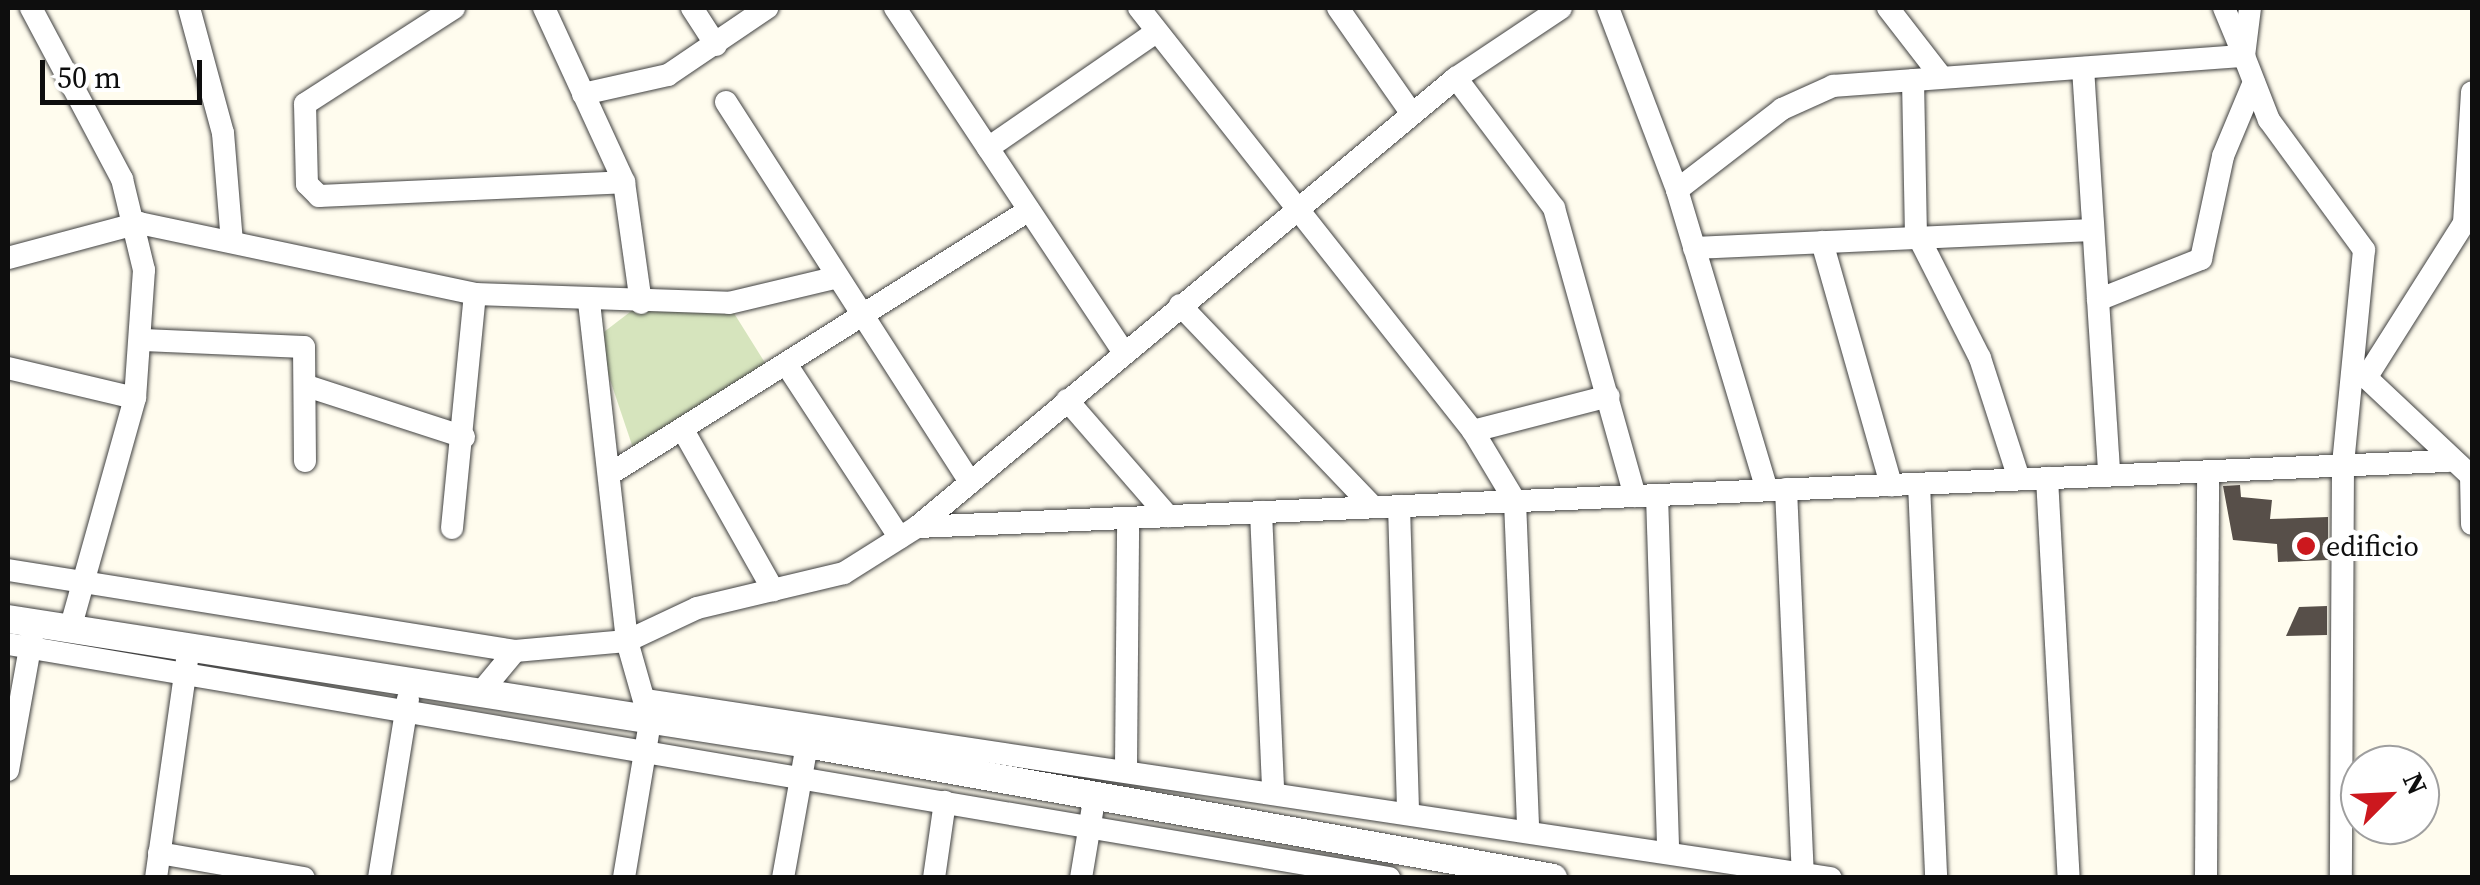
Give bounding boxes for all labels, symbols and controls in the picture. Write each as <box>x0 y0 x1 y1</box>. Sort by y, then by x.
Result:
scale bar <box>45 40 208 102</box>
text: 50 m <box>57 57 121 98</box>
place label: edificio <box>2326 529 2419 563</box>
marker: edificio <box>2295 535 2317 557</box>
north arrow <box>2340 745 2440 845</box>
text: N <box>2394 767 2437 801</box>

